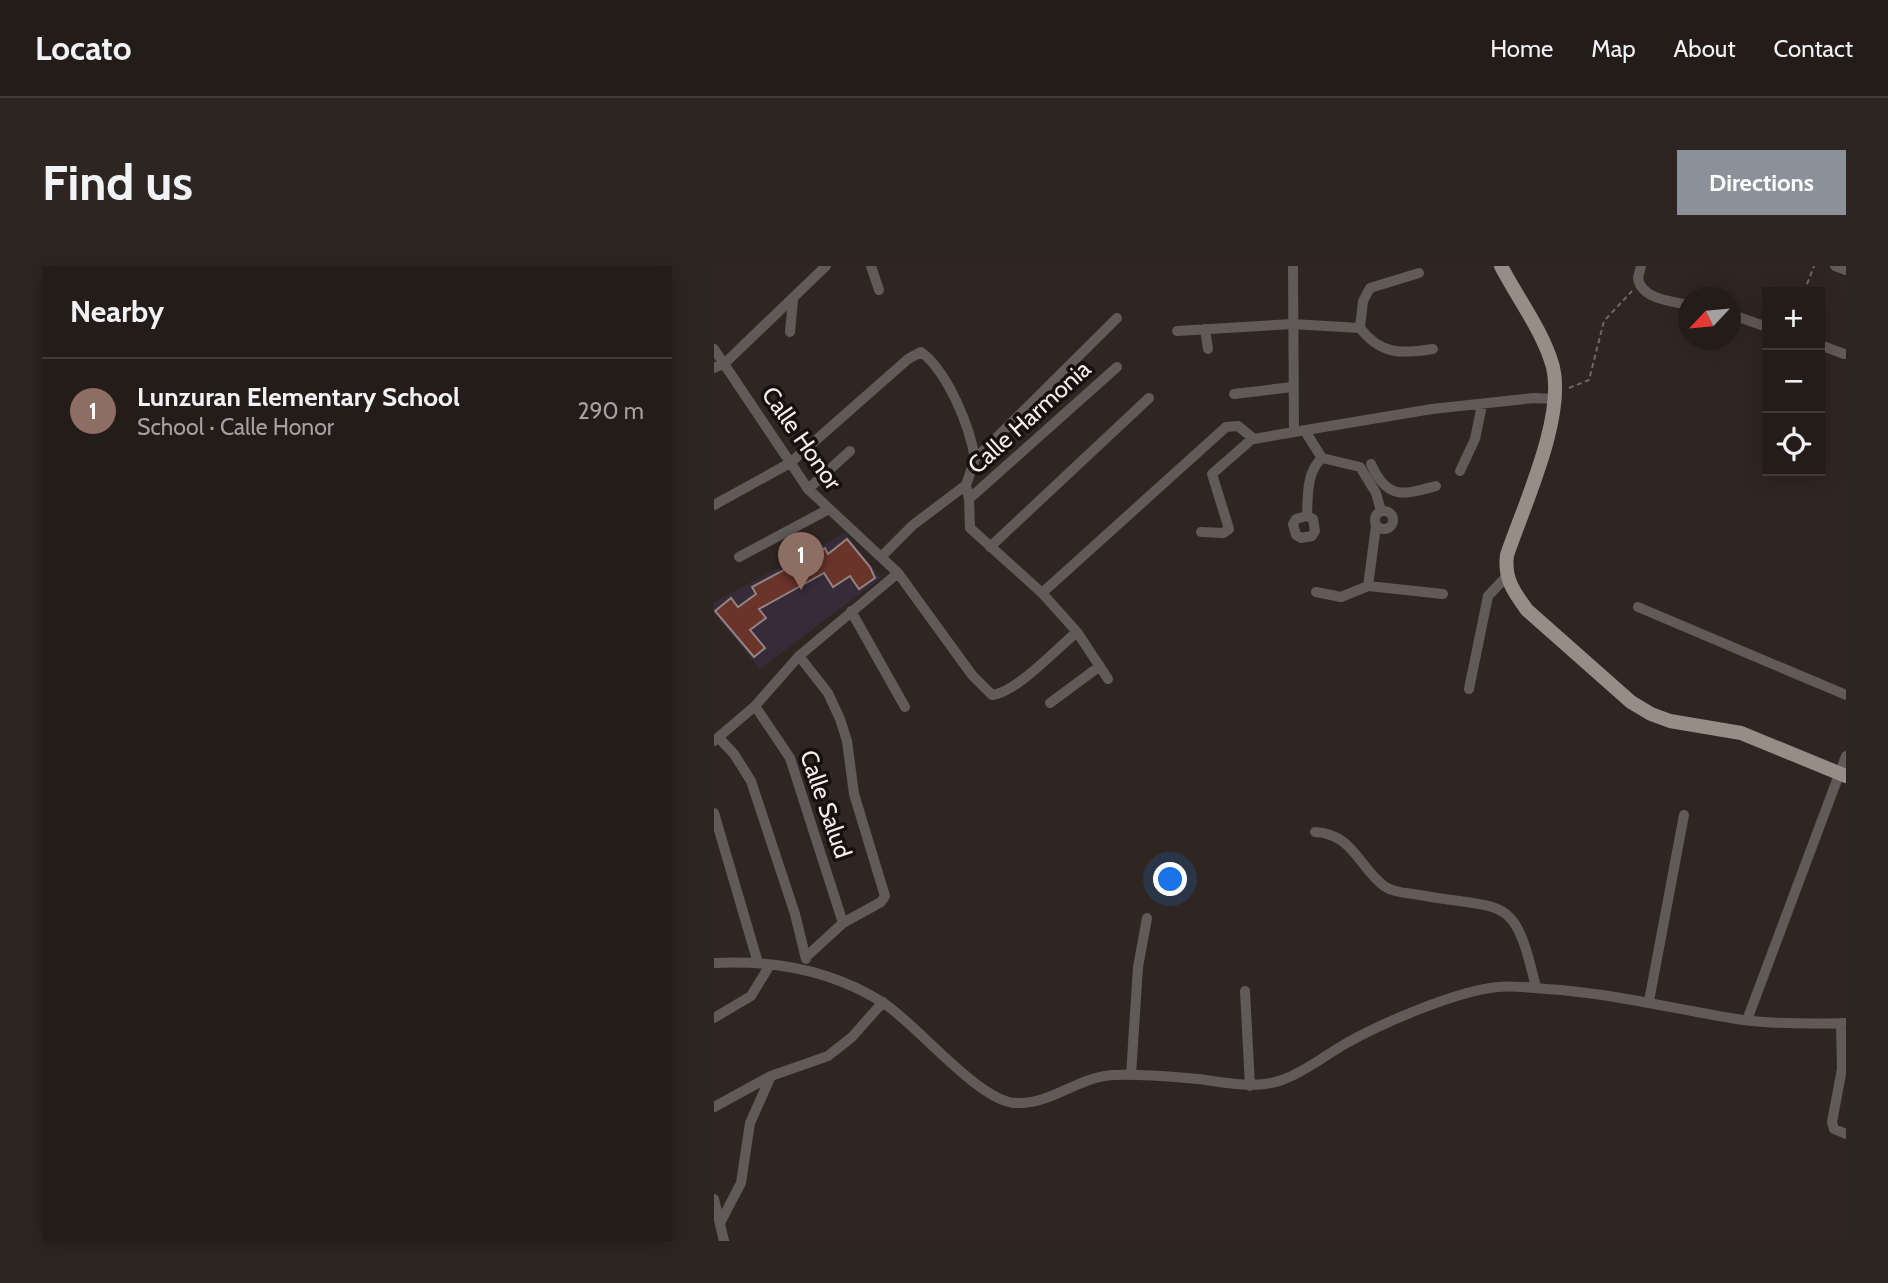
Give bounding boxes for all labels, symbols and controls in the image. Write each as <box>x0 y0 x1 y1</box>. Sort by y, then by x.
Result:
text: Locato <box>35 28 131 68</box>
text: Home <box>1490 34 1553 63</box>
text: Map <box>1591 34 1636 63</box>
text: About <box>1674 34 1736 63</box>
text: Contact <box>1774 34 1853 63</box>
button: Directions <box>1677 150 1846 215</box>
text: Find us <box>42 153 193 212</box>
north arrow <box>1678 287 1741 350</box>
map controls <box>1762 287 1825 476</box>
button: + <box>1762 287 1825 350</box>
text: Nearby <box>70 293 164 330</box>
button: − <box>1762 350 1825 413</box>
street label: Calle Harmonia <box>962 354 1097 480</box>
text: Lunzuran Elementary School <box>137 381 460 413</box>
street label: Calle Honor <box>756 381 848 495</box>
text: 1 <box>89 397 97 425</box>
text: 290 m <box>577 397 644 425</box>
text: School · Calle Honor <box>137 413 334 441</box>
button: locate <box>1762 413 1825 476</box>
pin: 1 <box>778 532 824 590</box>
street label: Calle Salud <box>794 746 858 862</box>
your location <box>1153 862 1187 896</box>

